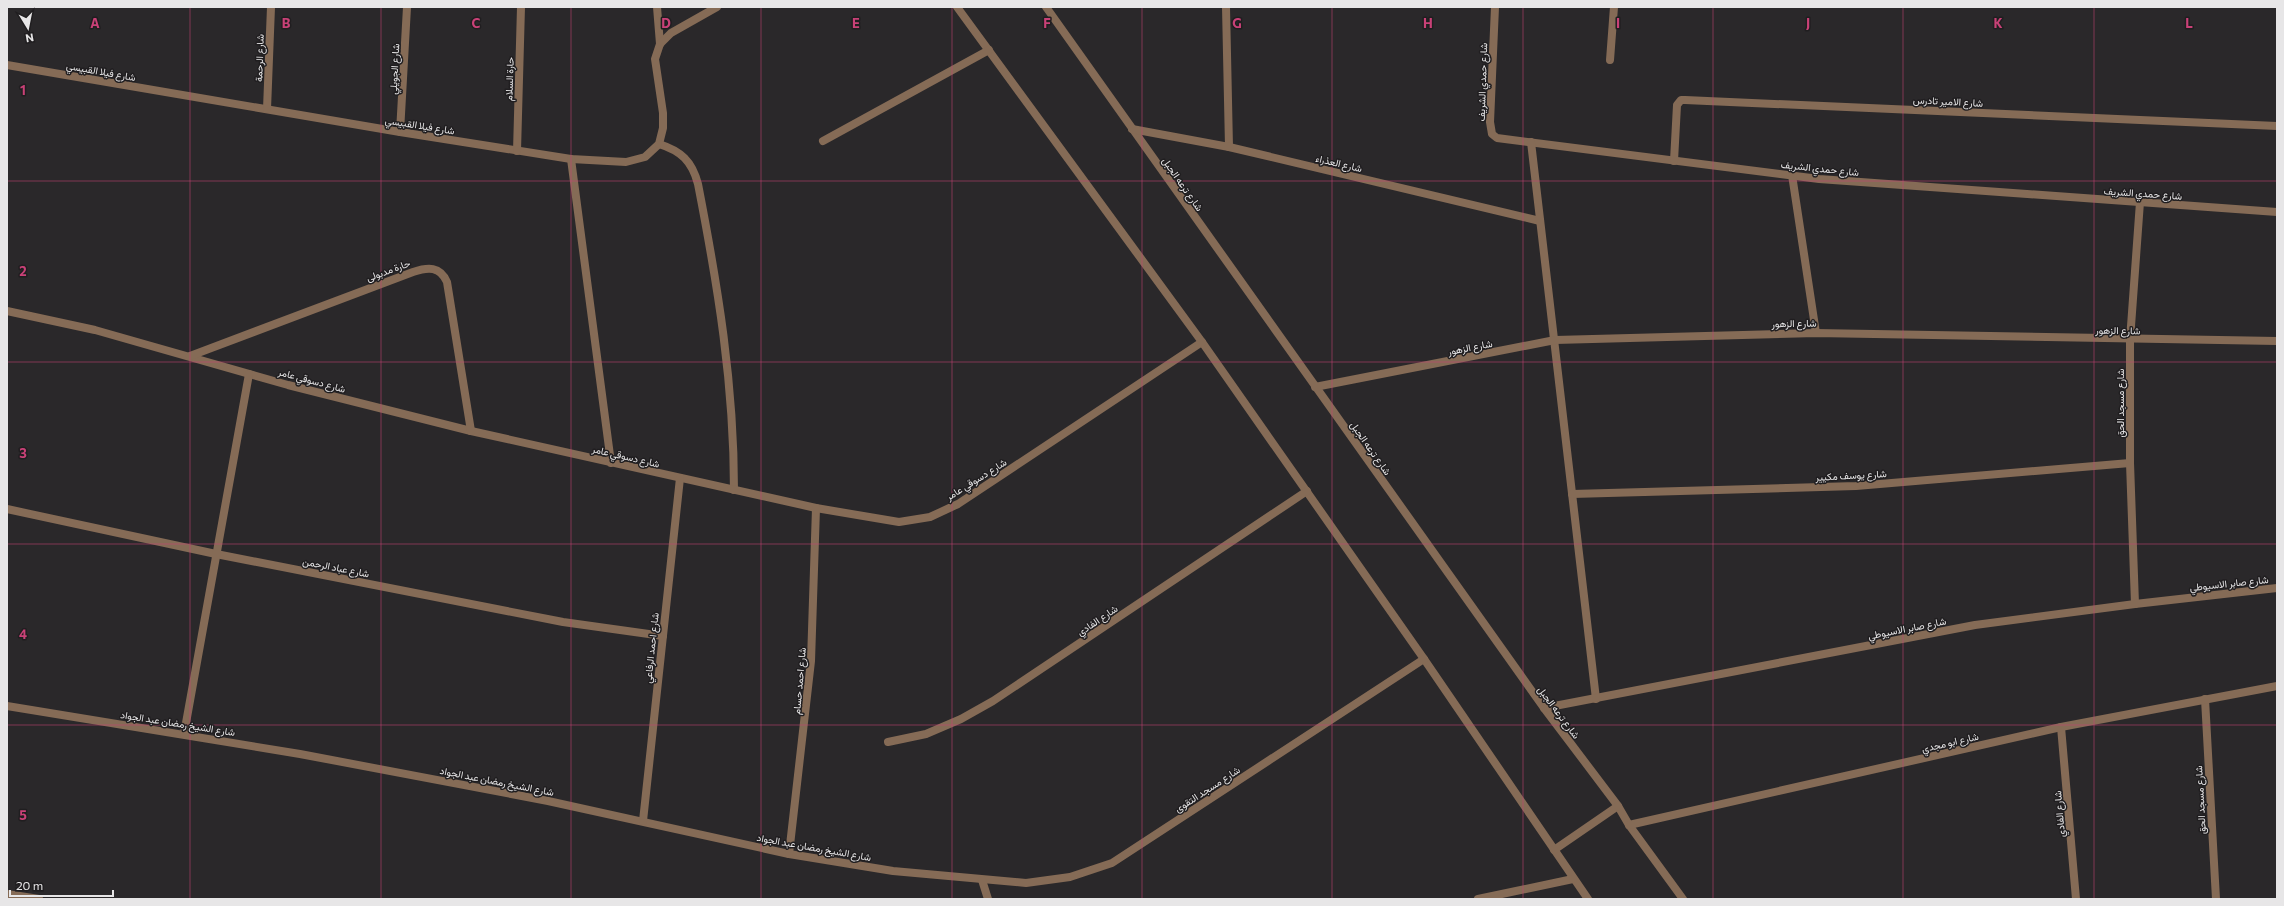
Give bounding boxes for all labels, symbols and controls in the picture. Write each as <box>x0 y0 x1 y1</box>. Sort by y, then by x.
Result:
north arrow <box>8 8 48 48</box>
text: A <box>90 15 100 31</box>
text: B <box>282 15 291 31</box>
text: C <box>472 15 481 31</box>
text: D <box>661 15 671 31</box>
text: E <box>852 15 860 31</box>
text: F <box>1043 15 1051 31</box>
text: G <box>1232 15 1242 31</box>
text: H <box>1423 15 1433 31</box>
text: I <box>1616 15 1620 31</box>
text: J <box>1806 15 1810 31</box>
text: K <box>1993 15 2003 31</box>
text: L <box>2185 15 2193 31</box>
text: N <box>25 31 35 45</box>
street label: شارع الرحمة <box>252 34 267 82</box>
street label: شارع حمدي الشريف <box>1475 42 1492 122</box>
street label: شارع الجويلي <box>387 43 404 95</box>
street label: حارة السلام <box>502 56 517 101</box>
street label: شارع فيلا القبيسي <box>65 59 137 86</box>
text: 1 <box>20 82 26 98</box>
street label: شارع الامير تادرس <box>1913 93 1984 110</box>
street label: شارع فيلا القبيسي <box>384 114 456 139</box>
street label: شارع العذراء <box>1314 152 1364 175</box>
street label: شارع ترعه الجبل <box>1159 155 1206 214</box>
street label: شارع حمدي الشريف <box>1780 158 1860 181</box>
street label: شارع حمدي الشريف <box>2103 184 2183 205</box>
street label: حارة مدبولى <box>364 256 412 284</box>
text: 2 <box>19 263 27 279</box>
street label: شارع الزهور <box>1770 317 1817 330</box>
street label: شارع الزهور <box>2094 324 2141 337</box>
street label: شارع الزهور <box>1446 337 1494 358</box>
street label: شارع دسوقي عامر <box>275 365 347 398</box>
street label: شارع مسجد الحق <box>2114 369 2127 437</box>
street label: شارع ترعه الجبل <box>1347 419 1394 478</box>
street label: شارع دسوقي عامر <box>589 442 661 473</box>
text: 3 <box>19 445 27 461</box>
street label: شارع دسوقي عامر <box>943 456 1010 505</box>
street label: شارع يوسف مكيير <box>1814 467 1887 484</box>
street label: شارع عباد الرحمن <box>301 555 371 580</box>
street label: شارع صابر الاسيوطي <box>2189 573 2269 596</box>
street label: شارع الفادي <box>1074 602 1121 641</box>
street label: شارع احمد الرفاعي <box>641 612 664 684</box>
street label: شارع صابر الاسيوطي <box>1867 615 1948 644</box>
text: 4 <box>19 626 27 642</box>
street label: شارع احمد حسام <box>790 647 809 715</box>
street label: شارع ترعه الجبل <box>1535 683 1583 741</box>
street label: شارع الشيخ رمضان عبد الجواد <box>120 708 236 739</box>
street label: شارع ابو مجدي <box>1920 730 1980 757</box>
street label: شارع مسجد التقوى <box>1172 763 1243 815</box>
street label: شارع الشيخ رمضان عبد الجواد <box>439 764 555 799</box>
street label: شارع مسجد الحق <box>2192 765 2209 835</box>
street label: شارع الفادي <box>2051 790 2070 838</box>
text: 5 <box>19 807 27 823</box>
street label: شارع الشيخ رمضان عبد الجواد <box>756 831 872 864</box>
scale bar <box>10 872 113 898</box>
text: 20 m <box>16 878 43 892</box>

